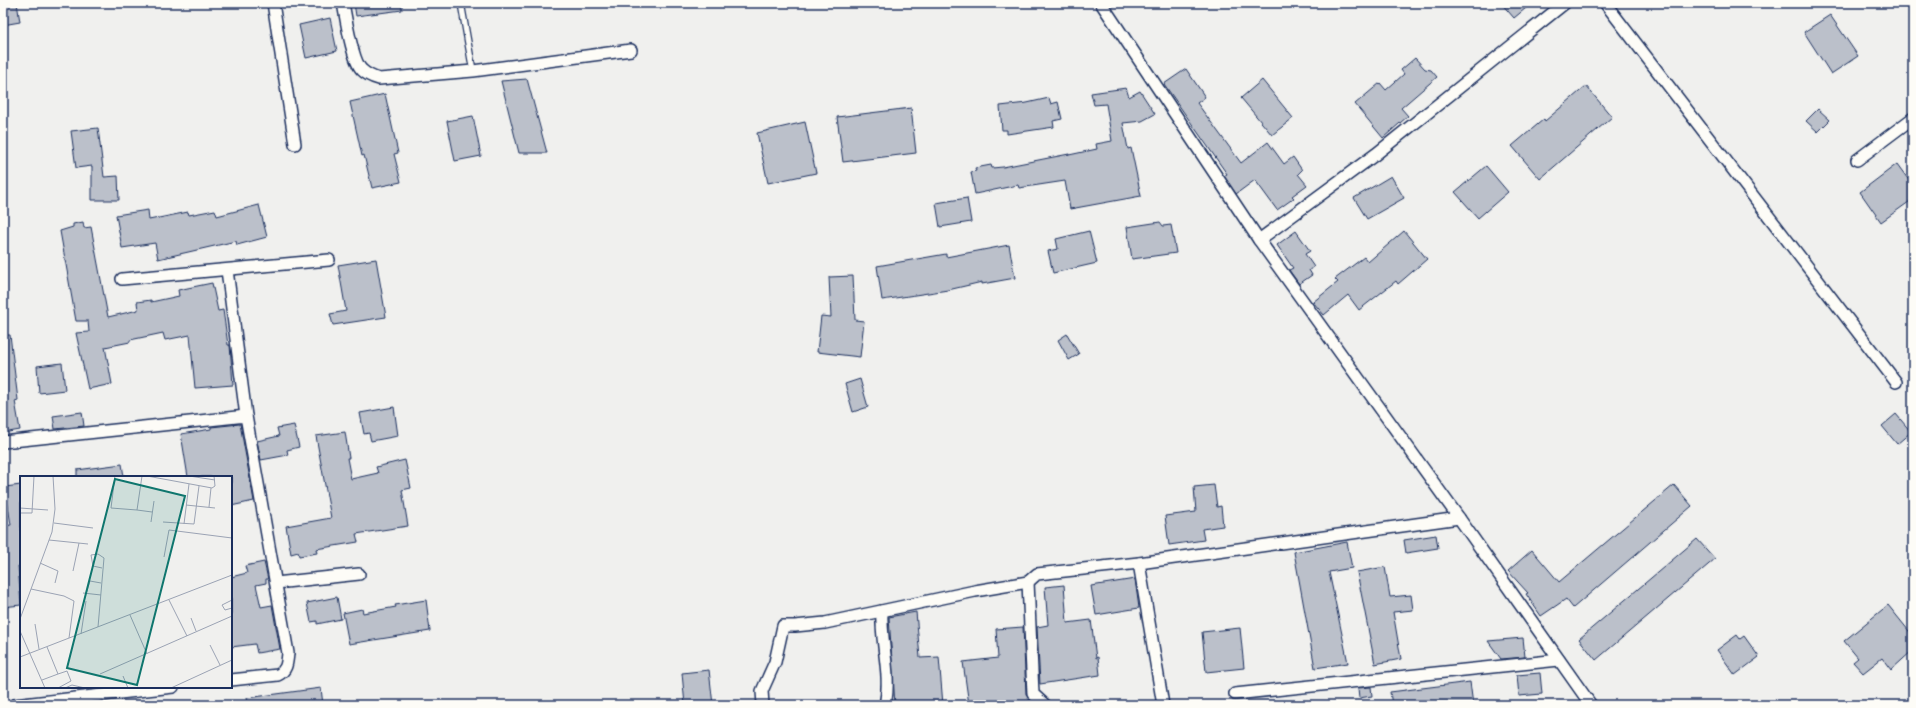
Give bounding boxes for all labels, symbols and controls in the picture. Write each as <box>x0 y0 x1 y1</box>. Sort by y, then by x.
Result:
inset map <box>20 476 232 688</box>

